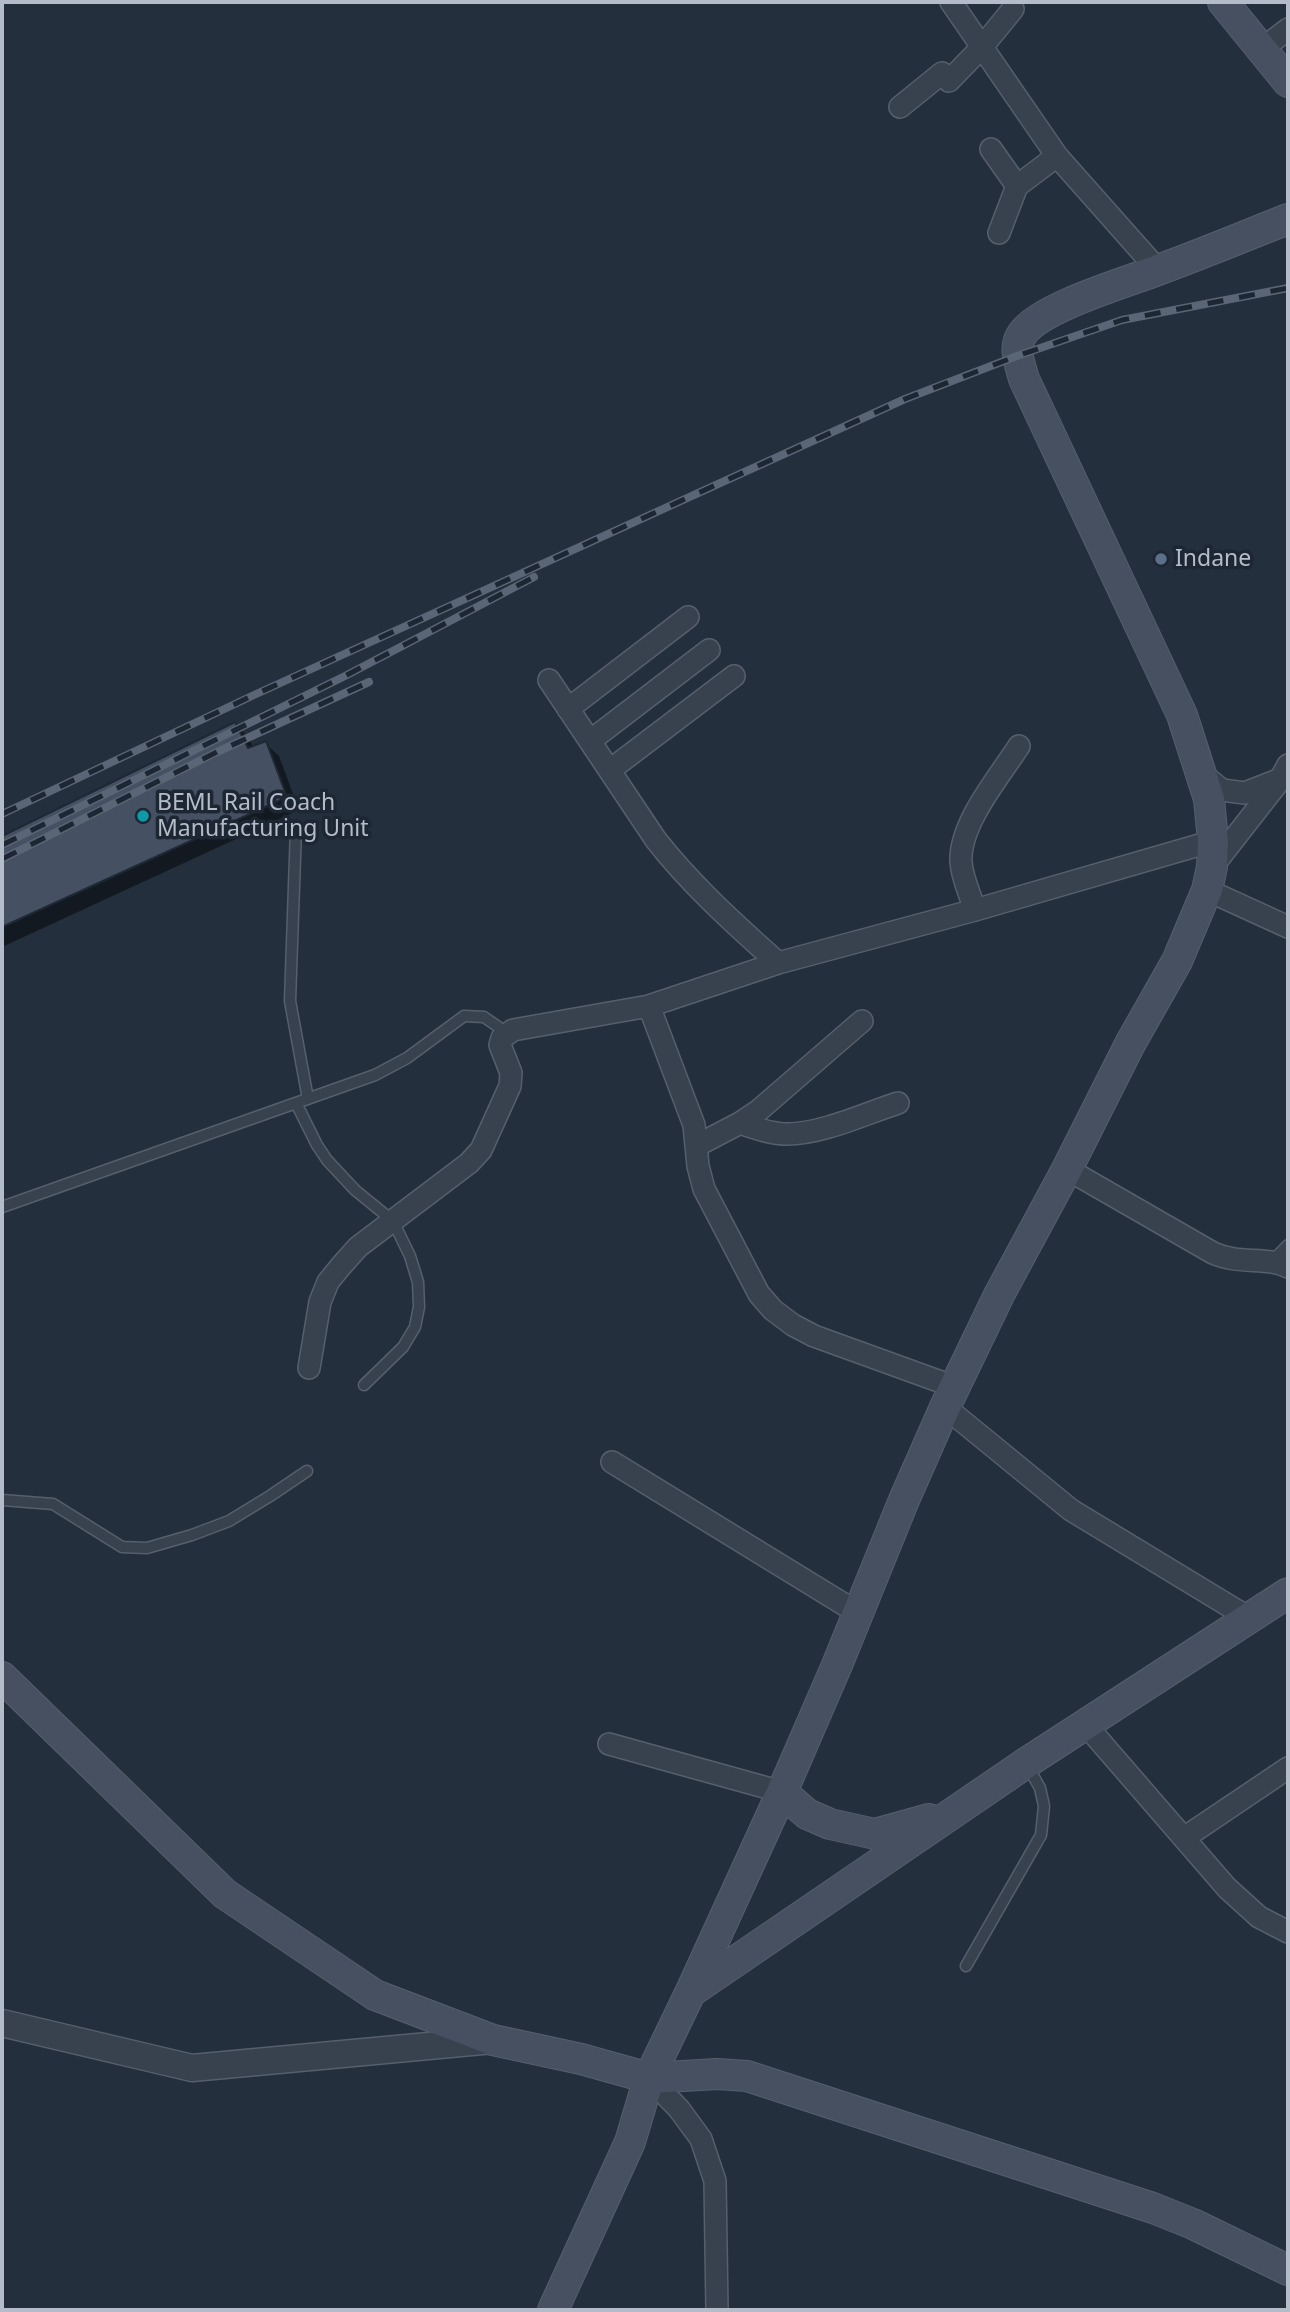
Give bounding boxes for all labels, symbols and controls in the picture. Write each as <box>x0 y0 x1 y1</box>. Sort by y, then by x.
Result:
place label: Indane <box>1175 545 1251 573</box>
marker: Indane <box>1153 551 1169 567</box>
place label: BEML Rail Coach Manufacturing Unit <box>157 789 369 843</box>
marker: BEML Rail Coach Manufacturing Unit <box>135 808 151 824</box>

